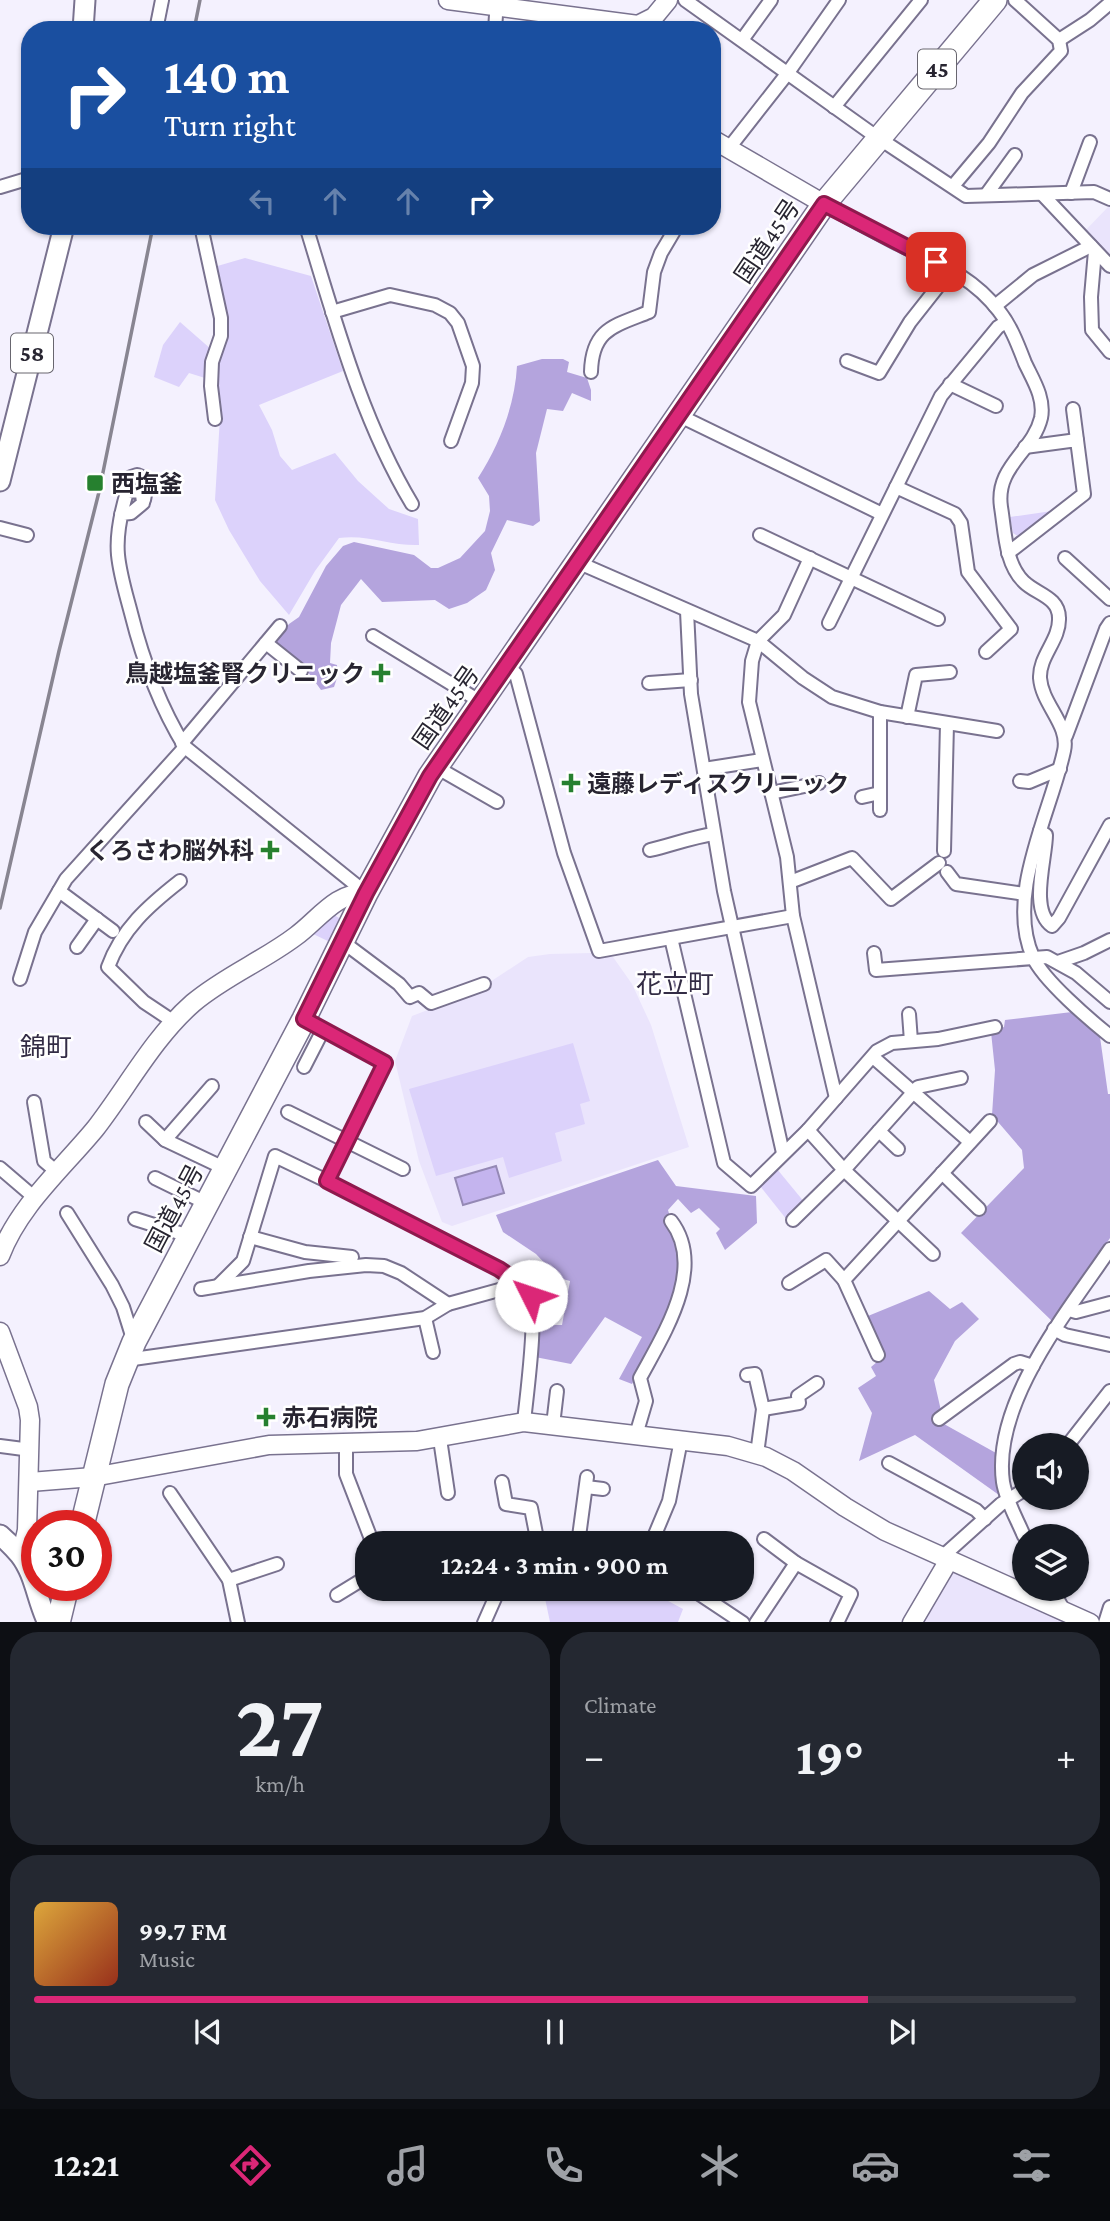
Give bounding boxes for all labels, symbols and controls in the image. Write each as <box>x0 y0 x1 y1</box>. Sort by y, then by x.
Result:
icon: right <box>49 49 140 140</box>
text: 140 m <box>164 49 289 104</box>
road number: 45 <box>918 50 956 88</box>
text: Turn right <box>164 107 296 143</box>
icon: left <box>243 182 281 220</box>
icon: ahead <box>316 182 354 220</box>
icon: ahead <box>389 182 427 220</box>
icon: right <box>462 182 500 220</box>
street label: 国道45号 <box>729 194 805 288</box>
pin <box>906 232 966 292</box>
icon: arrive <box>917 243 955 281</box>
road number: 58 <box>11 334 53 372</box>
place label: 西塩釜 <box>111 470 183 497</box>
marker: 西塩釜 <box>85 473 105 493</box>
place label: 鳥越塩釜腎クリニック <box>125 660 365 687</box>
street label: 国道45号 <box>408 660 484 754</box>
marker: 鳥越塩釜腎クリニック <box>371 663 391 683</box>
place label: 遠藤レディスクリニック <box>587 770 849 797</box>
marker: 遠藤レディスクリニック <box>561 773 581 793</box>
place label: くろさわ脳外科 <box>86 837 254 864</box>
marker: くろさわ脳外科 <box>260 840 280 860</box>
district label: 花立町 <box>636 970 714 999</box>
district label: 錦町 <box>20 1033 72 1062</box>
street label: 国道45号 <box>140 1160 208 1256</box>
position arrow <box>494 1259 568 1333</box>
place label: 赤石病院 <box>282 1404 378 1431</box>
marker: 赤石病院 <box>256 1407 276 1427</box>
map controls <box>1012 1433 1089 1601</box>
button: sound <box>1012 1433 1089 1510</box>
speed limit sign: 30 <box>21 1510 112 1601</box>
button: layers <box>1012 1524 1089 1601</box>
text: 12:24 · 3 min · 900 m <box>441 1551 668 1580</box>
text: 27 <box>236 1674 324 1776</box>
text: Climate <box>584 1692 656 1718</box>
text: 19° <box>796 1727 864 1785</box>
text: − <box>584 1735 604 1777</box>
text: + <box>1056 1735 1076 1777</box>
text: km/h <box>255 1771 305 1797</box>
text: 99.7 FM <box>139 1917 227 1946</box>
text: Music <box>139 1946 195 1972</box>
icon: previous <box>189 2013 227 2051</box>
icon: pause <box>536 2013 574 2051</box>
icon: next <box>883 2013 921 2051</box>
icon: directions <box>226 2141 275 2190</box>
icon: music <box>383 2141 432 2190</box>
icon: phone <box>539 2141 588 2190</box>
icon: climate <box>695 2141 744 2190</box>
icon: car <box>851 2141 900 2190</box>
icon: filters <box>1007 2141 1056 2190</box>
text: 12:21 <box>54 2147 119 2183</box>

